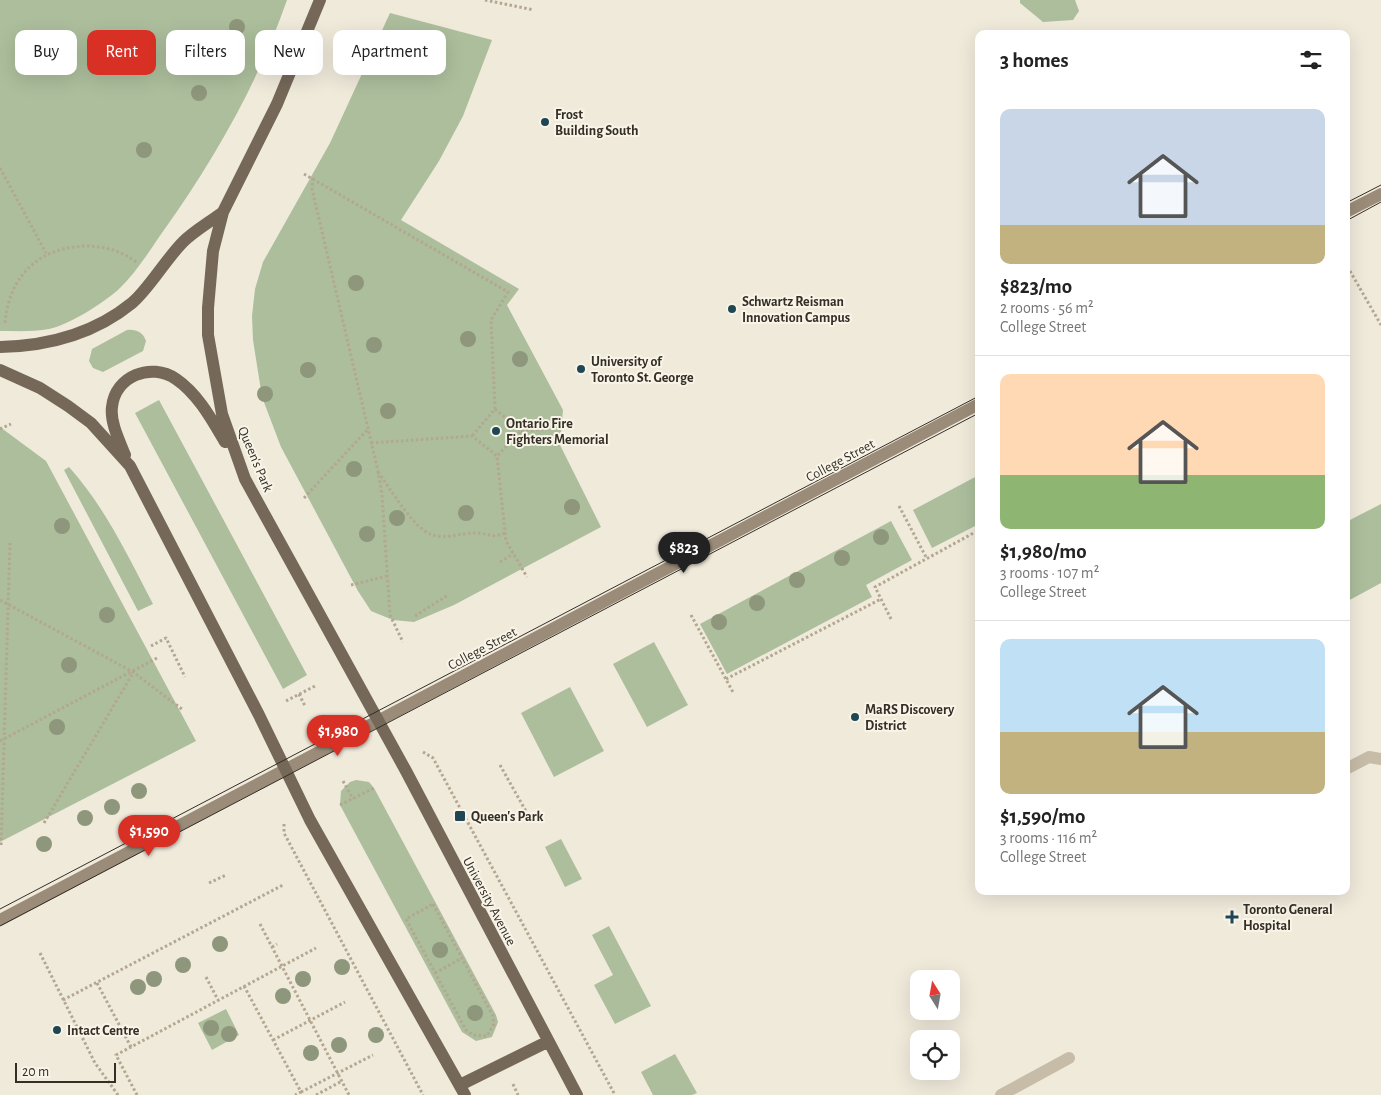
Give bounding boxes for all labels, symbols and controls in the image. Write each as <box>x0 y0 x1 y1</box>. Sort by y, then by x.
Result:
chip: Buy <box>15 30 77 75</box>
chip: Rent <box>87 30 156 75</box>
chip: Filters <box>166 30 245 75</box>
chip: New <box>255 30 323 75</box>
chip: Apartment <box>333 30 446 75</box>
icon: filters <box>1297 46 1325 74</box>
text: 3 homes <box>1000 50 1069 71</box>
place label: Frost Building South <box>555 108 638 138</box>
marker: Frost Building South <box>539 116 551 128</box>
icon: home <box>1118 141 1208 231</box>
text: $823/mo <box>1000 276 1072 297</box>
place label: Schwartz Reisman Innovation Campus <box>742 295 850 325</box>
text: 2 rooms · 56 m² <box>1000 300 1094 316</box>
marker: Schwartz Reisman Innovation Campus <box>726 303 738 315</box>
text: College Street <box>1000 319 1086 335</box>
place label: University of Toronto St. George <box>591 355 694 385</box>
marker: University of Toronto St. George <box>575 363 587 375</box>
icon: home <box>1118 407 1208 497</box>
place label: Ontario Fire Fighters Memorial <box>506 417 609 447</box>
street label: Queen's Park <box>235 425 275 495</box>
marker: Ontario Fire Fighters Memorial <box>490 425 502 437</box>
street label: College Street <box>804 437 878 485</box>
pin: $823 <box>654 532 714 574</box>
text: $823 <box>669 540 699 556</box>
text: $1,980/mo <box>1000 541 1087 562</box>
text: 3 rooms · 107 m² <box>1000 565 1099 581</box>
text: College Street <box>1000 584 1086 600</box>
street label: College Street <box>446 625 520 673</box>
icon: home <box>1118 672 1208 762</box>
place label: MaRS Discovery District <box>865 703 955 733</box>
marker: MaRS Discovery District <box>849 711 861 723</box>
pin: $1,980 <box>297 714 379 757</box>
text: $1,980 <box>318 723 358 739</box>
text: $1,590/mo <box>1000 806 1085 827</box>
marker: Queen's Park <box>453 809 467 823</box>
place label: Queen's Park <box>471 810 543 824</box>
pin: $1,590 <box>108 814 190 857</box>
text: $1,590 <box>129 823 169 839</box>
text: 3 rooms · 116 m² <box>1000 830 1097 846</box>
text: College Street <box>1000 849 1086 865</box>
street label: University Avenue <box>460 855 518 948</box>
place label: Toronto General Hospital <box>1243 903 1333 933</box>
marker: Toronto General Hospital <box>1225 910 1239 924</box>
north arrow <box>910 970 960 1020</box>
map controls <box>910 970 960 1080</box>
marker: Intact Centre <box>51 1024 63 1036</box>
place label: Intact Centre <box>67 1024 140 1038</box>
button: locate <box>910 1030 960 1080</box>
scale bar <box>15 1060 116 1083</box>
text: 20 m <box>22 1065 49 1079</box>

